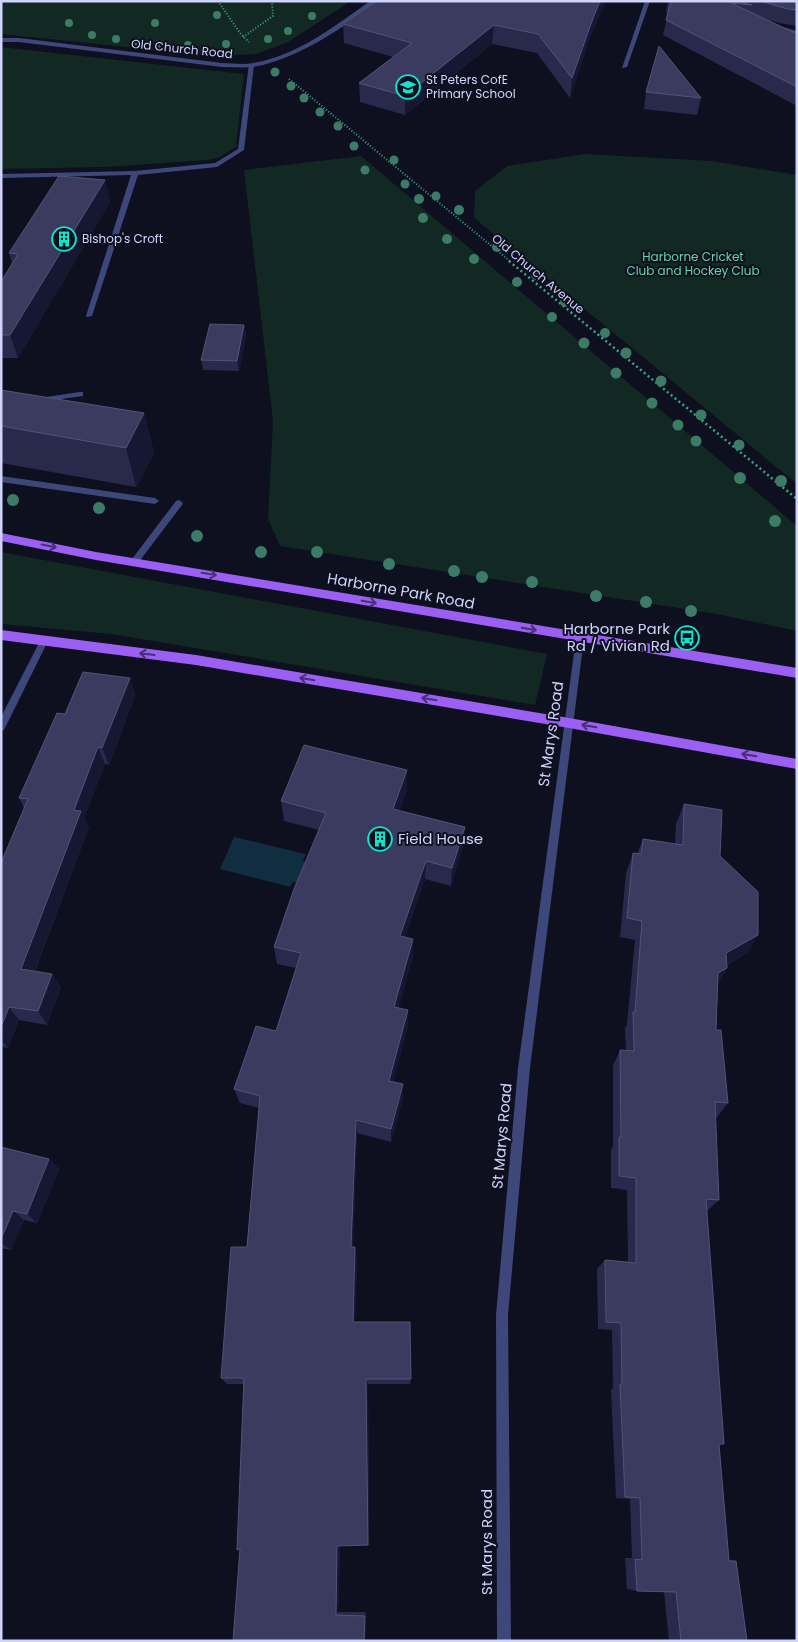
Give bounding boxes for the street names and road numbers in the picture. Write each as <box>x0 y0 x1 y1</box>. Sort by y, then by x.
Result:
street label: Old Church Road <box>130 35 234 62</box>
street label: Old Church Avenue <box>488 230 588 317</box>
street label: Harborne Park Road <box>326 567 477 614</box>
street label: St Marys Road <box>533 680 568 788</box>
street label: St Marys Road <box>486 1082 517 1190</box>
street label: St Marys Road <box>476 1489 497 1595</box>

